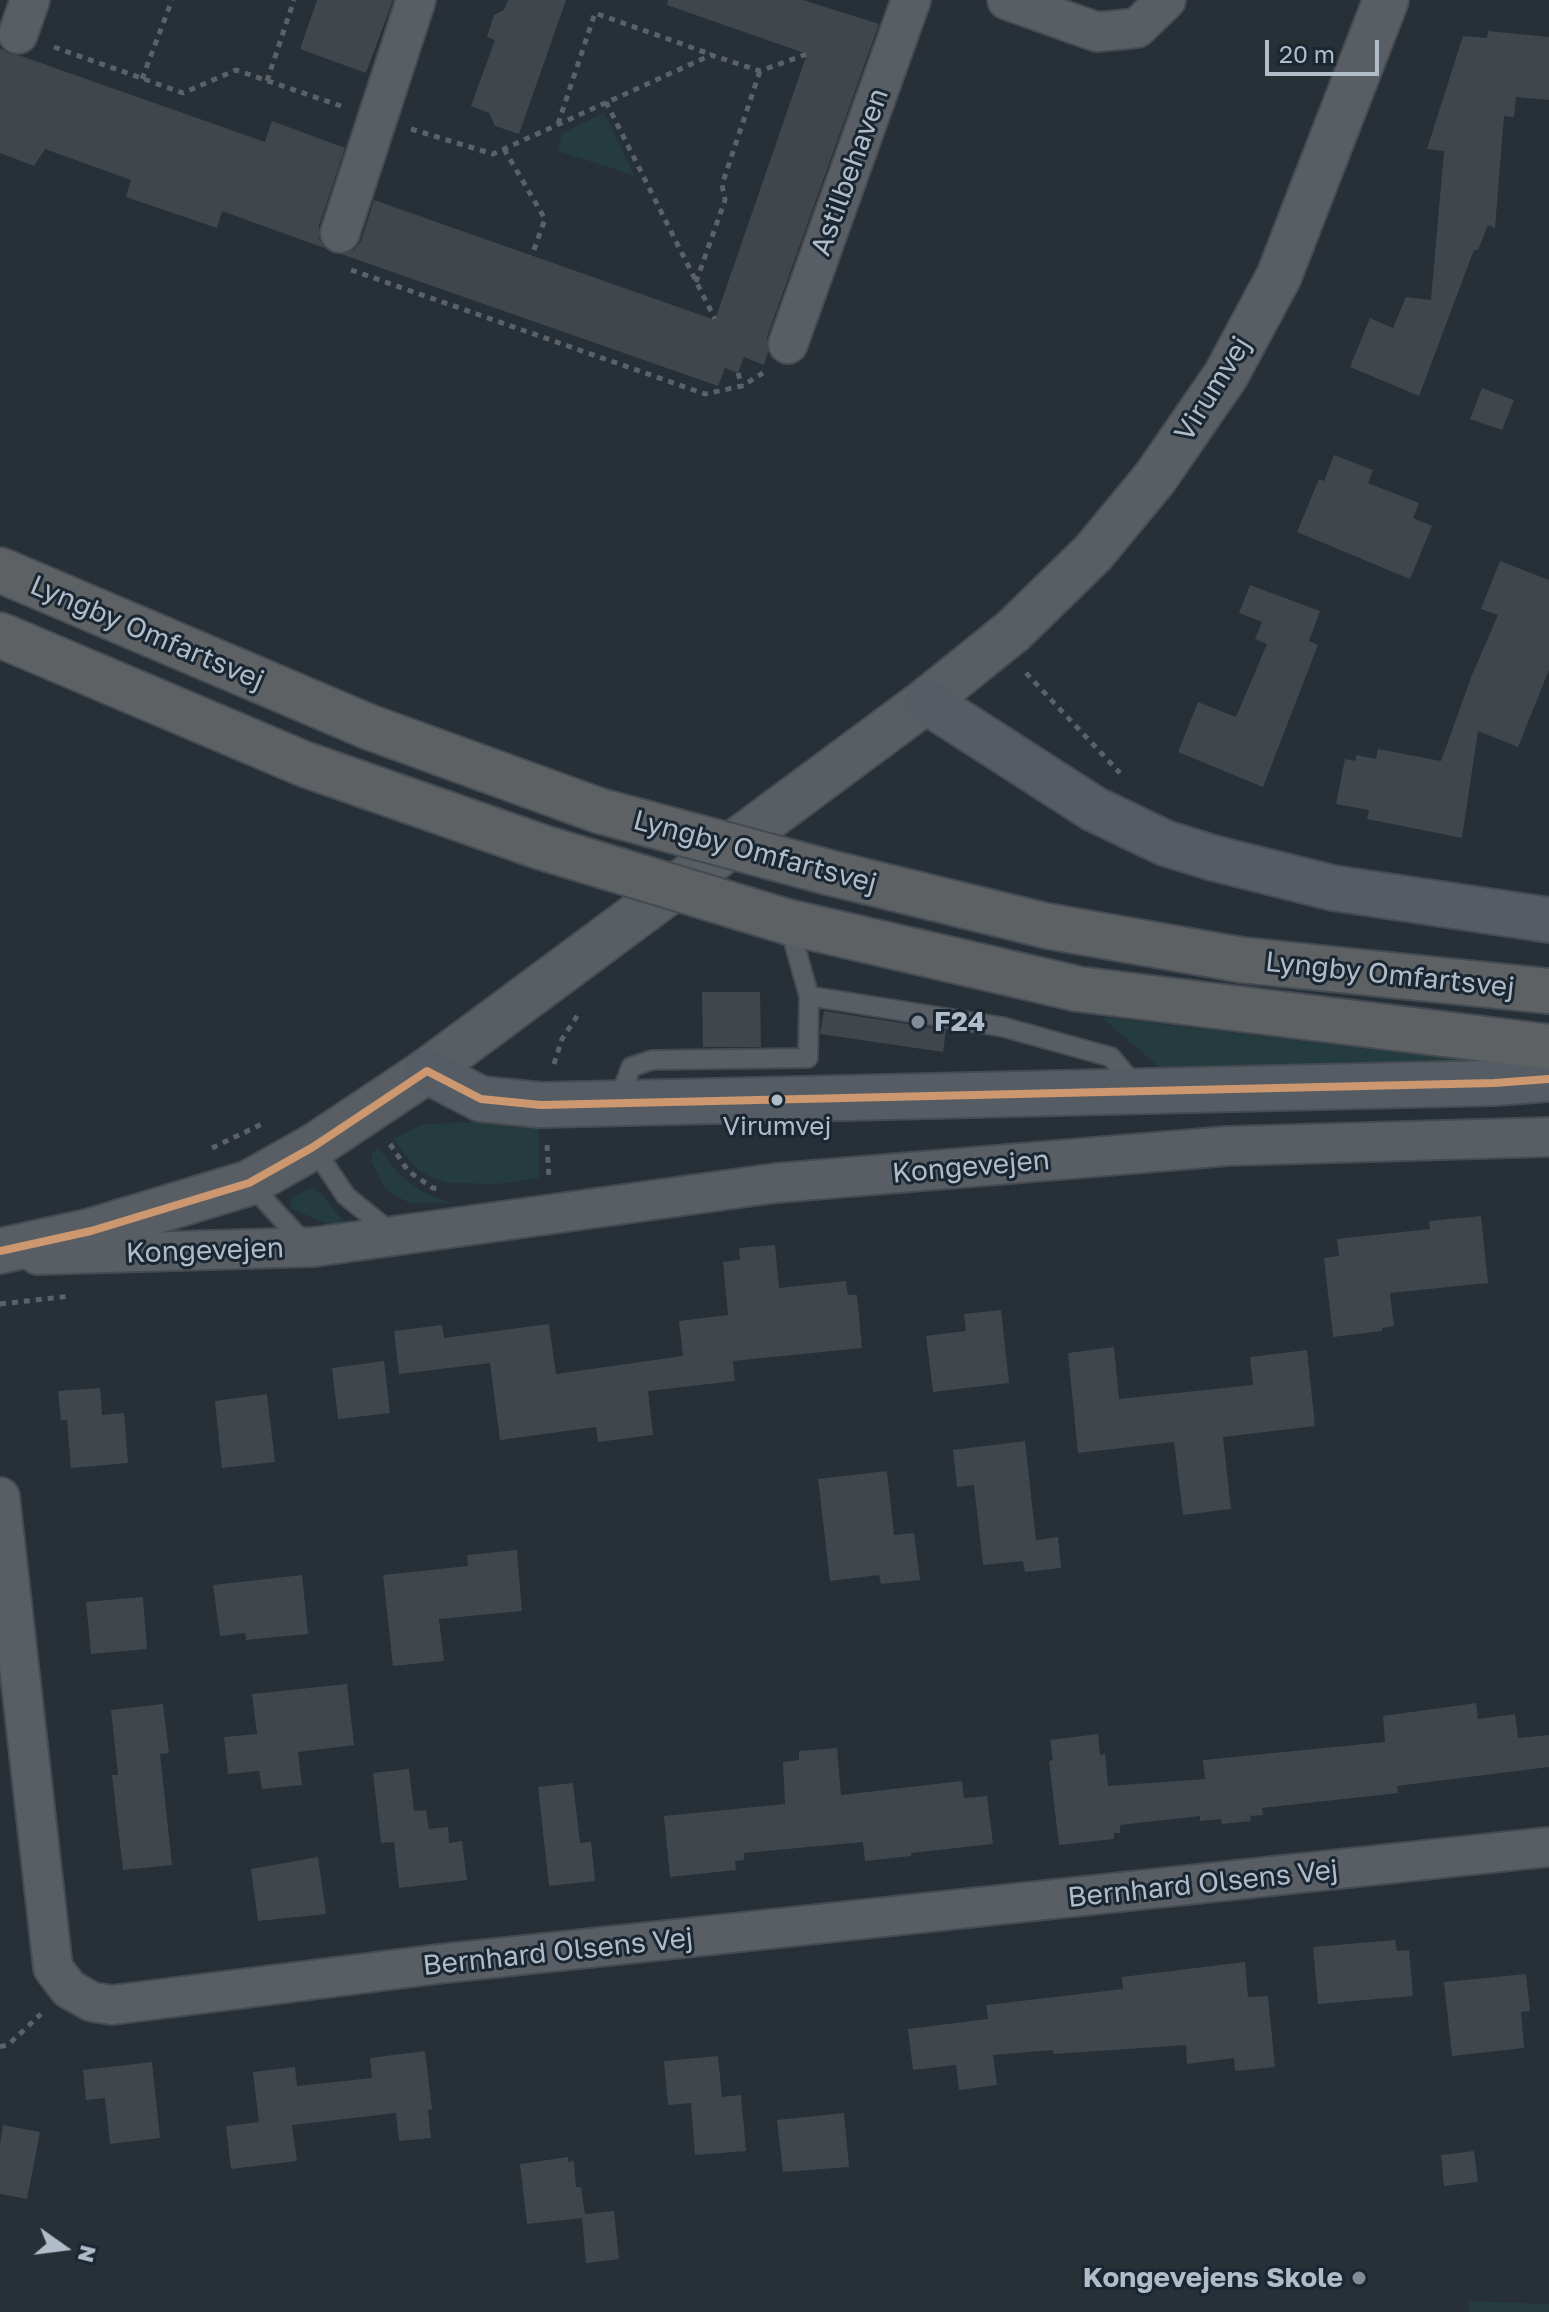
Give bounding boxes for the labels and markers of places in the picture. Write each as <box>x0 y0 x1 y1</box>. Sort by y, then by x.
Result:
place label: F24 <box>934 1005 985 1039</box>
marker: F24 <box>909 1013 927 1031</box>
marker: Virumvej <box>769 1092 785 1108</box>
place label: Virumvej <box>723 1111 831 1143</box>
place label: Kongevejens Skole <box>1083 2261 1343 2295</box>
marker: Kongevejens Skole <box>1350 2269 1368 2287</box>

